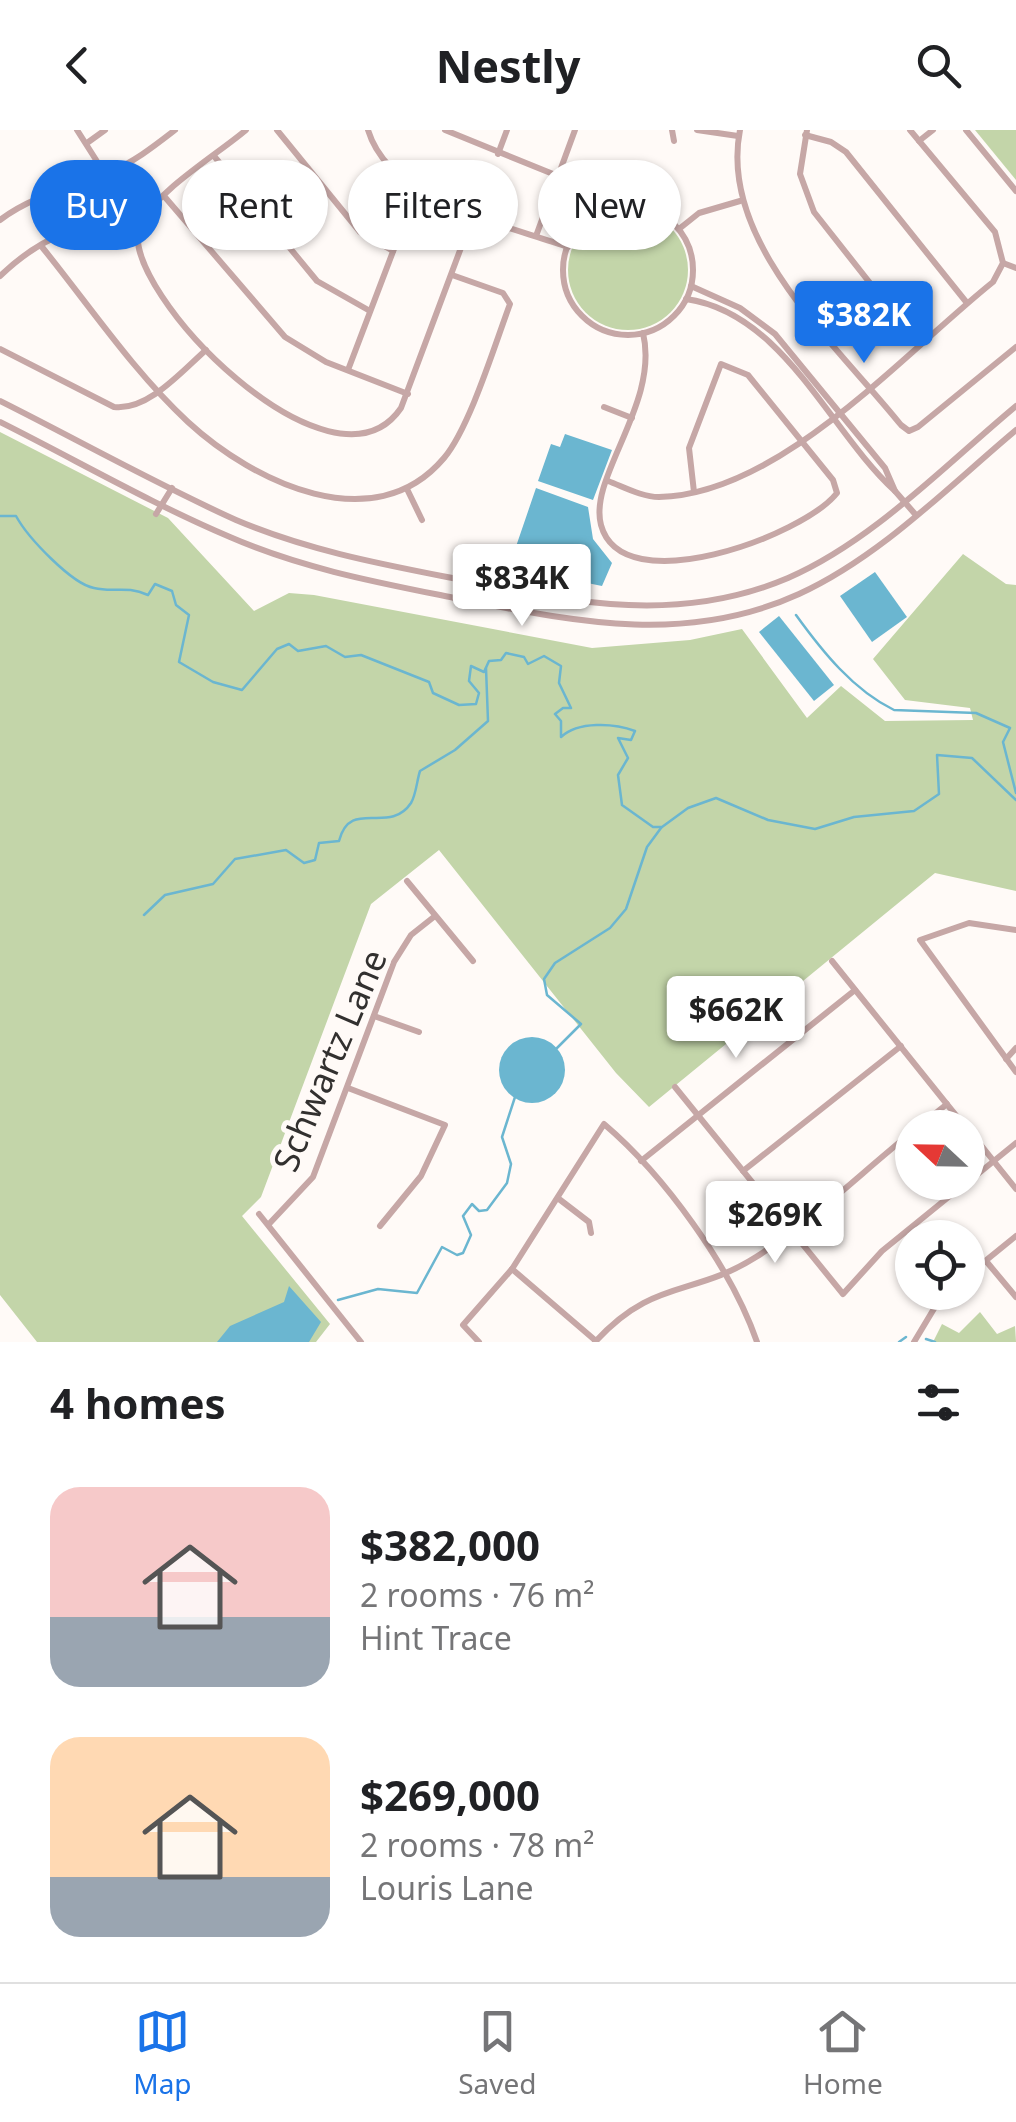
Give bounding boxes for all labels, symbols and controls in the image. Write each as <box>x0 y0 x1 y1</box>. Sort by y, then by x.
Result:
text: Nestly <box>436 35 580 96</box>
icon: back <box>50 38 105 93</box>
icon: search <box>911 38 966 93</box>
chip: Buy <box>30 160 162 250</box>
chip: Rent <box>182 160 328 250</box>
chip: Filters <box>348 160 518 250</box>
chip: New <box>538 160 681 250</box>
pin: $382K <box>794 281 934 366</box>
text: $382K <box>817 292 911 335</box>
pin: $834K <box>452 544 592 629</box>
text: $834K <box>475 555 569 598</box>
street label: Schwartz Lane <box>261 942 397 1178</box>
pin: $662K <box>666 976 806 1061</box>
text: $662K <box>689 987 783 1030</box>
north arrow <box>895 1110 985 1200</box>
map controls <box>895 1110 985 1310</box>
pin: $269K <box>705 1181 845 1266</box>
text: $269K <box>728 1192 822 1235</box>
button: locate <box>895 1220 985 1310</box>
text: 4 homes <box>50 1374 226 1431</box>
icon: filters <box>911 1375 966 1430</box>
text: $382,000 <box>360 1516 540 1573</box>
icon: home <box>130 1527 250 1647</box>
text: 2 rooms · 76 m² <box>360 1573 594 1616</box>
text: Hint Trace <box>360 1616 512 1659</box>
text: $269,000 <box>360 1766 540 1823</box>
icon: home <box>130 1777 250 1897</box>
text: 2 rooms · 78 m² <box>360 1823 594 1866</box>
text: Louris Lane <box>360 1866 534 1909</box>
tab: Map <box>133 2004 192 2102</box>
tab: Saved <box>458 2004 536 2102</box>
tab: Home <box>803 2004 883 2102</box>

